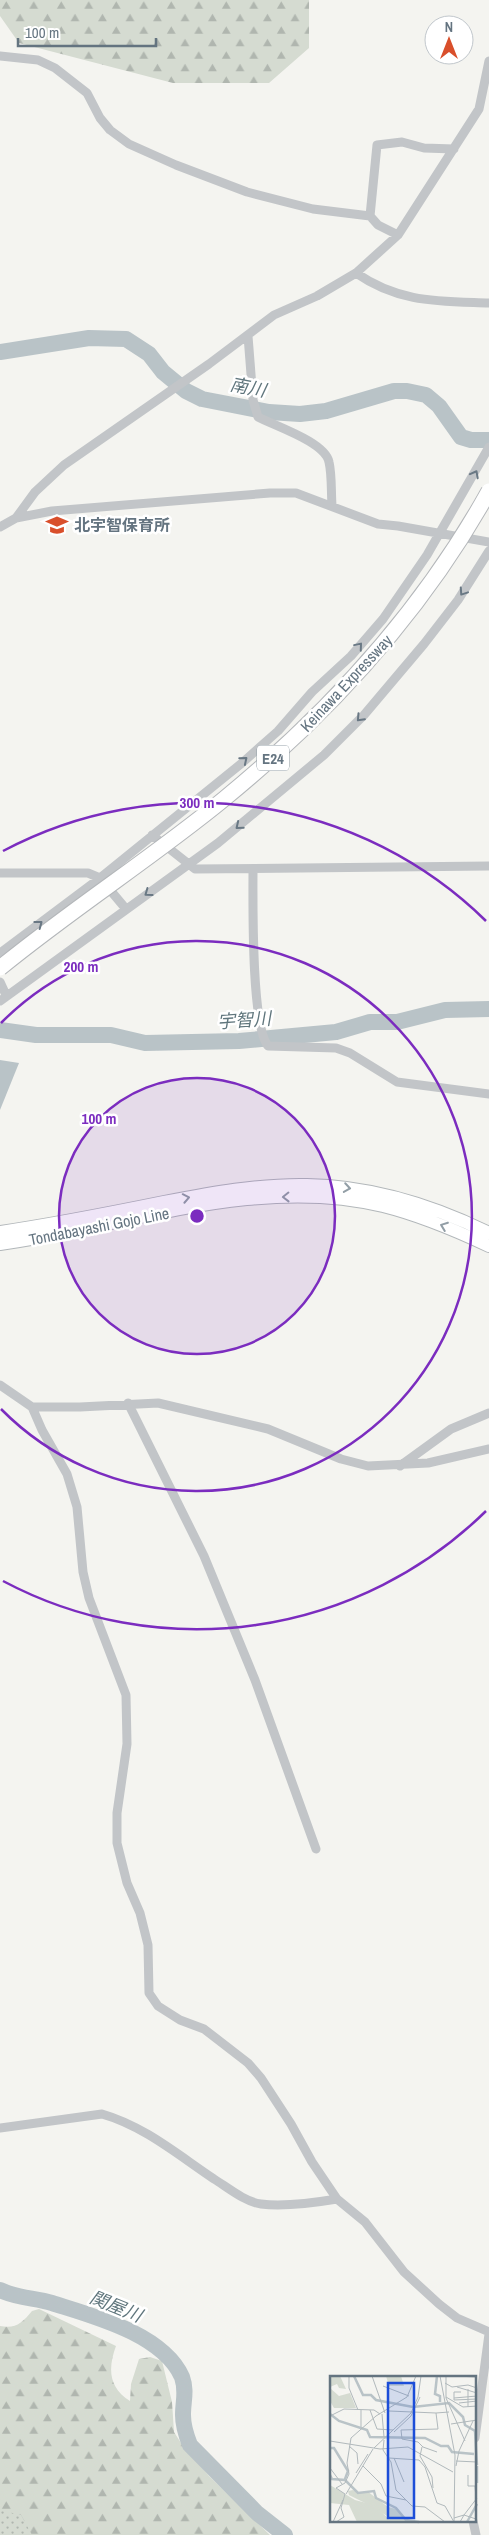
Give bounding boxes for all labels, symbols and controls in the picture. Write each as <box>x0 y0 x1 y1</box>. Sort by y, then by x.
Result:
scale bar <box>18 15 155 47</box>
north arrow <box>424 15 474 65</box>
text: N <box>445 18 453 36</box>
text: 100 m <box>25 22 59 43</box>
water label: 南川 <box>228 371 270 403</box>
one-way arrow <box>468 470 478 479</box>
school or university icon: 北宇智保育所 <box>44 512 70 538</box>
place label: 北宇智保育所 <box>74 514 170 536</box>
one-way arrow <box>460 587 469 596</box>
street label: Keinawa Expressway <box>295 629 397 736</box>
one-way arrow <box>354 643 363 652</box>
one-way arrow <box>357 713 366 722</box>
road number: E24 <box>257 746 289 770</box>
one-way arrow <box>238 758 247 766</box>
text: 300 m <box>180 792 214 813</box>
one-way arrow <box>236 821 245 829</box>
one-way arrow <box>144 887 154 896</box>
one-way arrow <box>33 921 43 930</box>
text: 200 m <box>64 956 98 977</box>
water label: 宇智川 <box>216 1006 274 1034</box>
text: 100 m <box>82 1108 116 1129</box>
one-way arrow <box>343 1182 351 1193</box>
one-way arrow <box>282 1192 290 1202</box>
one-way arrow <box>181 1194 190 1204</box>
street label: Tondabayashi Gojo Line <box>27 1202 171 1250</box>
centre of rings <box>188 1207 206 1225</box>
one-way arrow <box>441 1222 449 1232</box>
water label: 関屋川 <box>86 2284 148 2328</box>
inset map <box>330 2376 476 2522</box>

